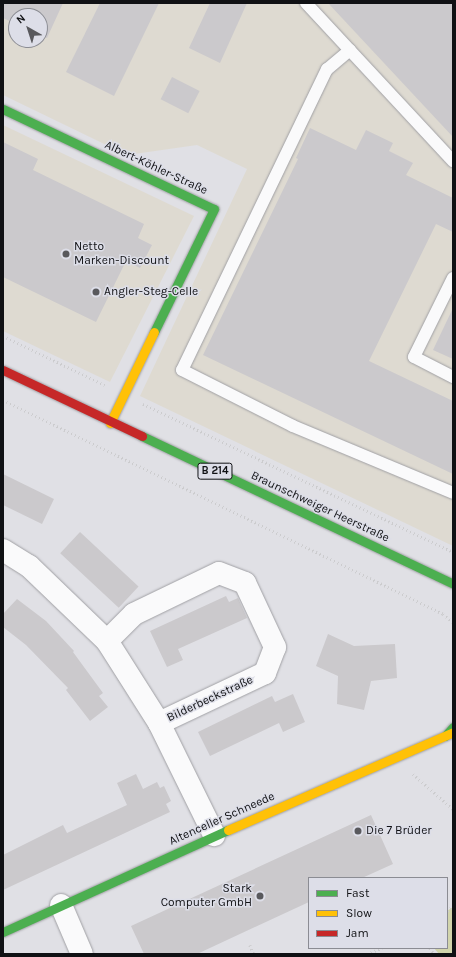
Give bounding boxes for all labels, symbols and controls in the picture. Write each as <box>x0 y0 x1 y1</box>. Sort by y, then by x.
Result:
north arrow <box>8 8 48 48</box>
text: N <box>14 12 28 27</box>
street label: Albert-Köhler-Straße <box>102 138 210 198</box>
place label: Netto Marken-Discount <box>74 240 169 268</box>
marker: Netto Marken-Discount <box>61 249 71 259</box>
place label: Angler-Steg-Celle <box>104 285 198 299</box>
marker: Angler-Steg-Celle <box>91 287 101 297</box>
road number: B 214 <box>197 462 233 480</box>
street label: Braunschweiger Heerstraße <box>248 469 392 545</box>
street label: Bilderbeckstraße <box>165 673 255 725</box>
street label: Altenceller Schneede <box>167 789 277 849</box>
place label: Die 7 Brüder <box>366 824 432 838</box>
marker: Die 7 Brüder <box>353 826 363 836</box>
legend <box>308 877 448 949</box>
place label: Stark Computer GmbH <box>161 882 252 910</box>
text: Fast <box>346 886 369 900</box>
marker: Stark Computer GmbH <box>255 891 265 901</box>
text: Slow <box>346 906 372 920</box>
text: Jam <box>346 926 369 940</box>

